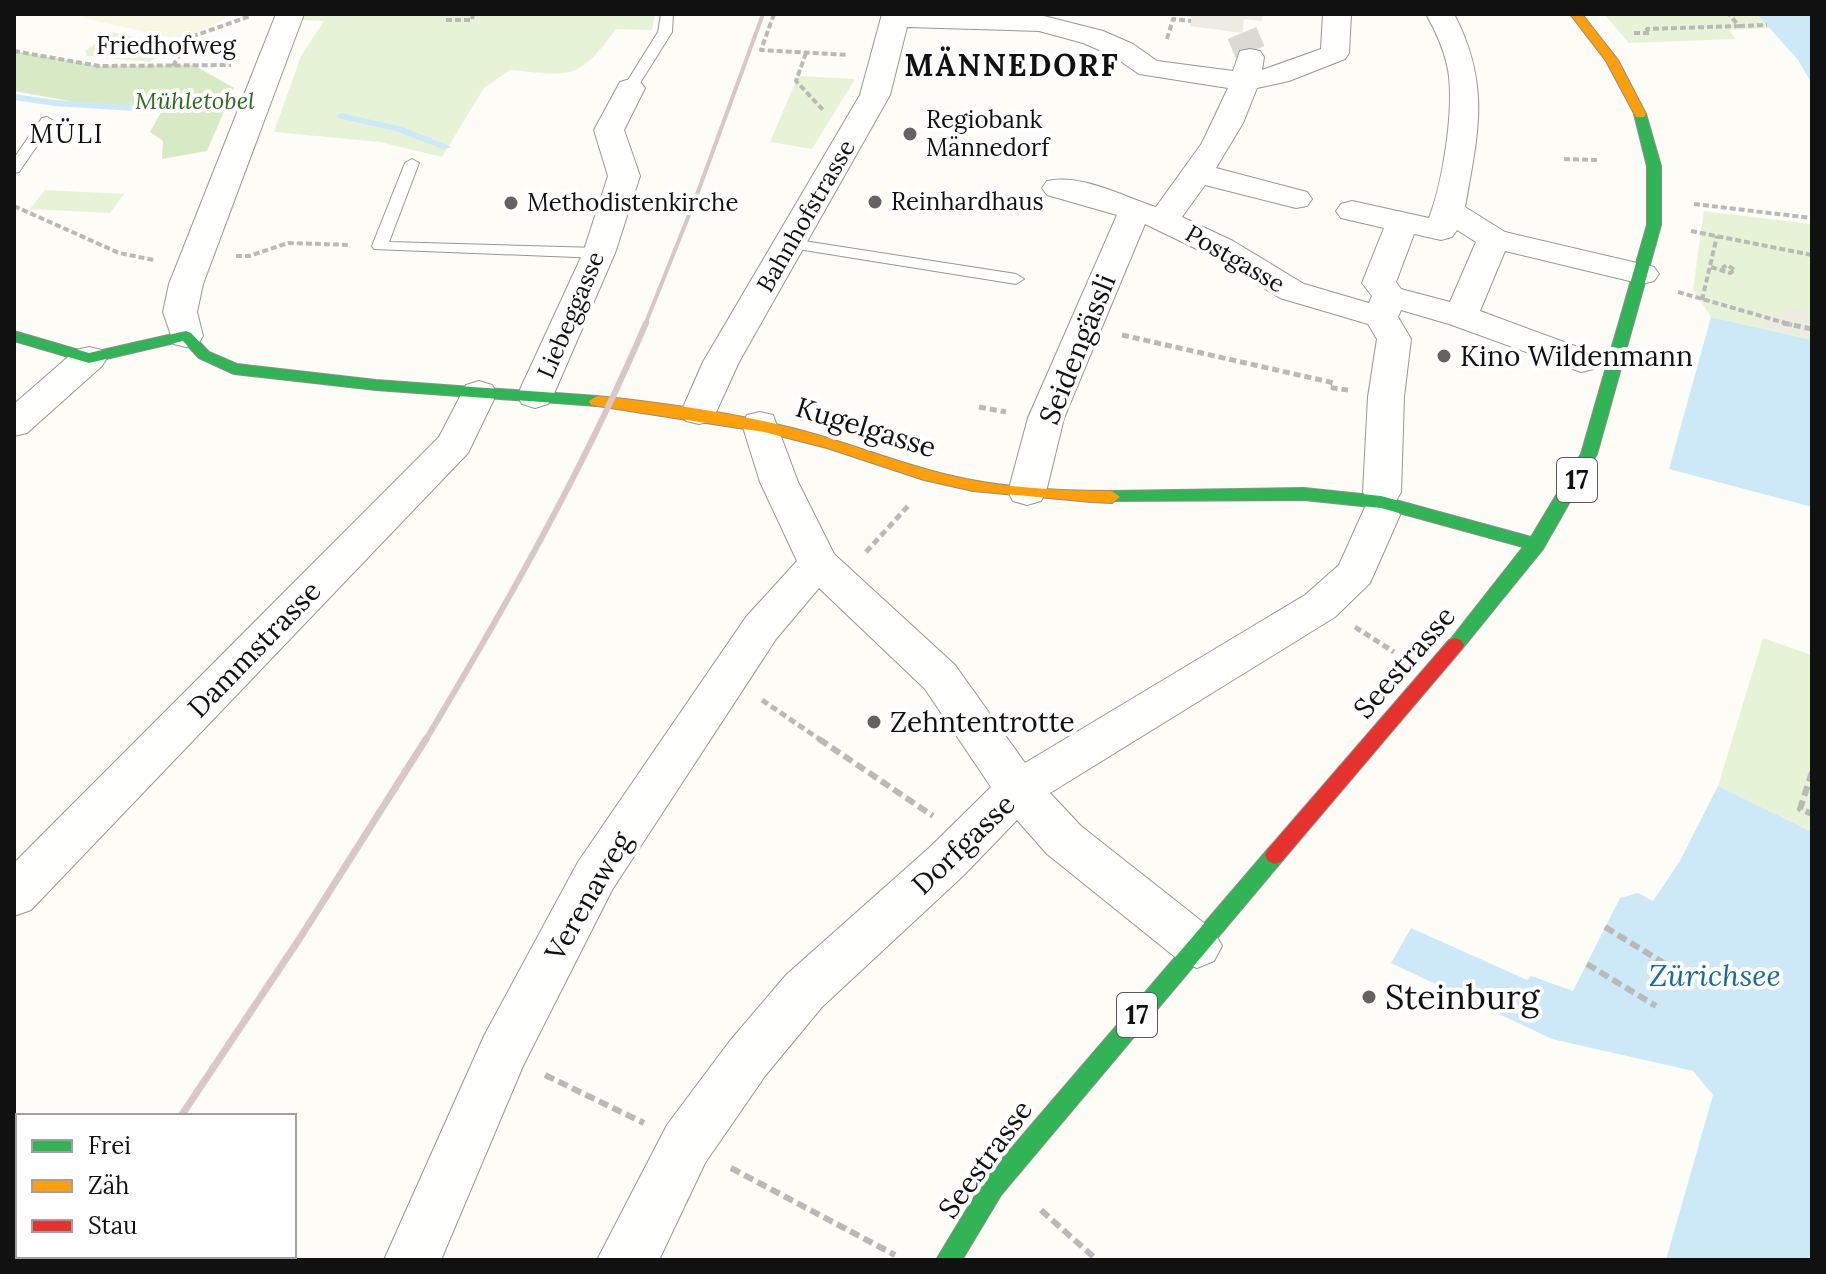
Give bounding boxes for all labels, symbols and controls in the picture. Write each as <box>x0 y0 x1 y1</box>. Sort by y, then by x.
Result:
street label: Friedhofweg <box>96 30 236 61</box>
district label: MÄNNEDORF <box>904 46 1120 84</box>
park label: Mühletobel <box>135 85 255 116</box>
place label: Regiobank Männedorf <box>926 104 1051 163</box>
district label: MÜLI <box>29 117 105 150</box>
marker: Regiobank Männedorf <box>901 125 919 143</box>
street label: Bahnhofstrasse <box>749 134 862 298</box>
place label: Reinhardhaus <box>891 186 1044 217</box>
place label: Methodistenkirche <box>527 187 739 218</box>
marker: Reinhardhaus <box>866 193 884 211</box>
marker: Methodistenkirche <box>502 194 520 212</box>
street label: Postgasse <box>1180 218 1290 299</box>
street label: Liebeggasse <box>530 247 611 383</box>
street label: Seidengässli <box>1030 268 1124 430</box>
place label: Kino Wildenmann <box>1460 338 1693 374</box>
marker: Kino Wildenmann <box>1435 347 1453 365</box>
street label: Kugelgasse <box>792 389 940 465</box>
road number: 17 <box>1557 458 1597 502</box>
street label: Dammstrasse <box>180 573 328 725</box>
street label: Seestrasse <box>1345 598 1463 726</box>
place label: Zehntentrotte <box>890 704 1075 740</box>
marker: Zehntentrotte <box>865 713 883 731</box>
street label: Dorfgasse <box>904 786 1022 902</box>
street label: Verenaweg <box>536 825 640 968</box>
water label: Zürichsee <box>1649 956 1781 994</box>
place label: Steinburg <box>1385 975 1541 1019</box>
marker: Steinburg <box>1360 988 1378 1006</box>
road number: 17 <box>1117 993 1157 1037</box>
street label: Seestrasse <box>930 1093 1040 1225</box>
legend <box>16 1114 296 1258</box>
text: Frei <box>88 1130 131 1161</box>
text: Zäh <box>88 1170 129 1201</box>
text: Stau <box>88 1210 137 1241</box>

